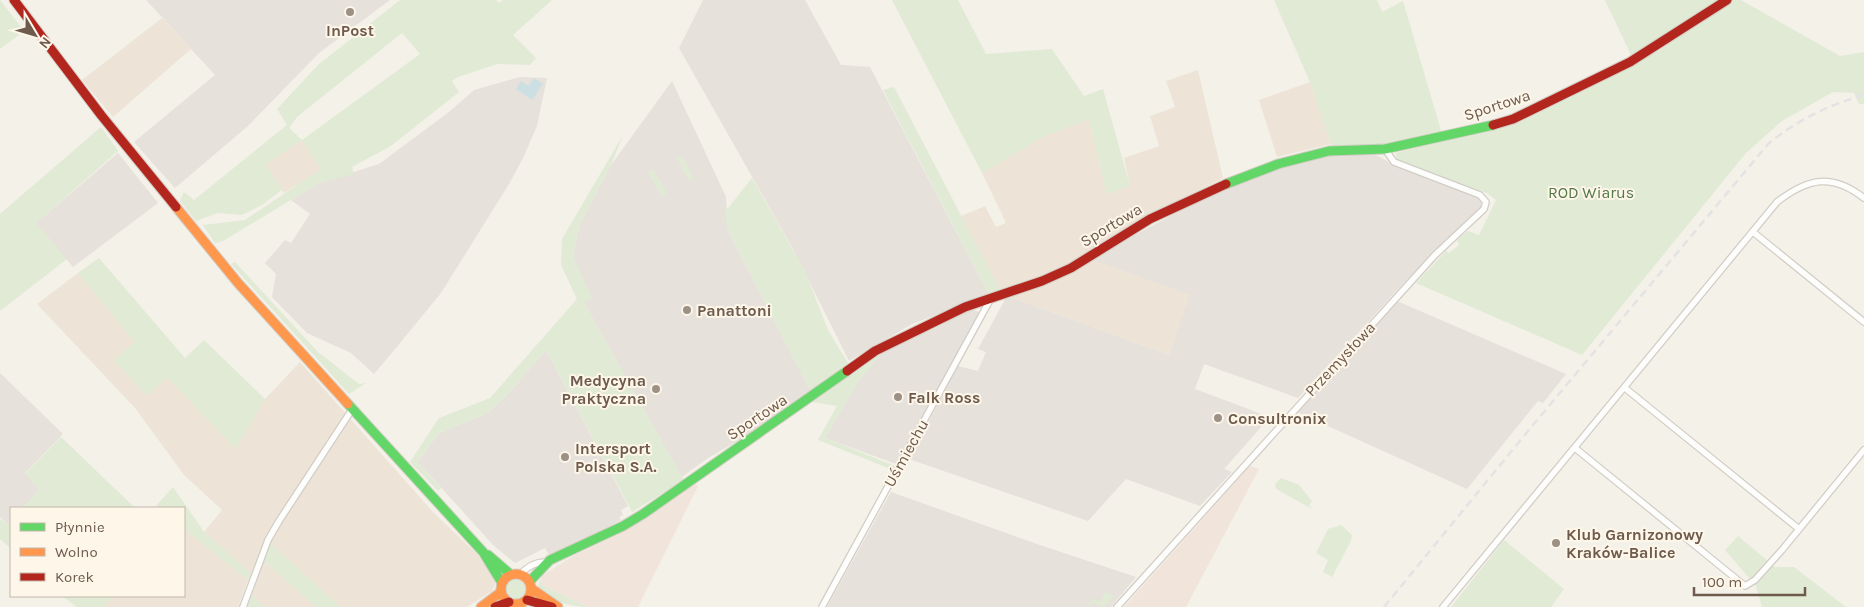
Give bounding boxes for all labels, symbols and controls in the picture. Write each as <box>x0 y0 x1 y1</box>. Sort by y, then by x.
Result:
marker: InPost <box>344 6 356 18</box>
north arrow <box>10 10 60 60</box>
place label: InPost <box>326 21 374 40</box>
text: N <box>35 34 55 52</box>
street label: Sportowa <box>1461 85 1533 125</box>
park label: ROD Wiarus <box>1548 183 1634 202</box>
street label: Sportowa <box>1077 199 1145 251</box>
place label: Panattoni <box>697 301 772 320</box>
marker: Panattoni <box>681 304 693 316</box>
street label: Przemysłowa <box>1301 318 1379 400</box>
place label: Medycyna Praktyczna <box>562 371 646 408</box>
marker: Medycyna Praktyczna <box>650 383 662 395</box>
place label: Falk Ross <box>908 388 980 407</box>
street label: Sportowa <box>723 390 791 444</box>
marker: Falk Ross <box>892 391 904 403</box>
place label: Consultronix <box>1228 409 1326 428</box>
marker: Consultronix <box>1212 412 1224 424</box>
street label: Uśmiechu <box>880 416 932 490</box>
place label: Intersport Polska S.A. <box>575 439 657 476</box>
marker: Intersport Polska S.A. <box>559 451 571 463</box>
legend <box>10 507 185 597</box>
text: Płynnie <box>55 518 105 536</box>
place label: Klub Garnizonowy Kraków-Balice <box>1566 525 1703 562</box>
marker: Klub Garnizonowy Kraków-Balice <box>1550 537 1562 549</box>
text: Wolno <box>55 543 98 561</box>
scale bar <box>1694 564 1805 596</box>
text: Korek <box>55 568 94 586</box>
text: 100 m <box>1702 573 1742 591</box>

